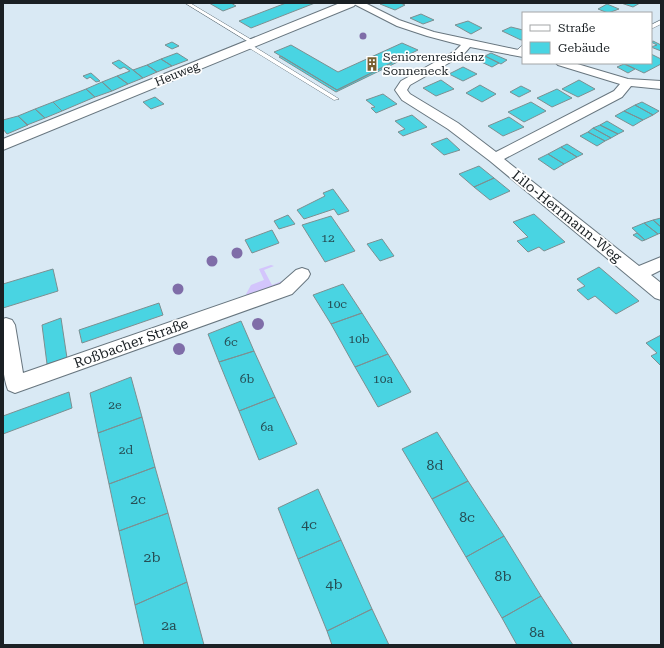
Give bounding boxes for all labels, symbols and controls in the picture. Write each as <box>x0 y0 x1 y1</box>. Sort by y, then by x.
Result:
legend <box>522 12 652 64</box>
text: Straße <box>558 21 596 35</box>
text: Gebäude <box>558 41 610 55</box>
place label: Seniorenresidenz Sonneneck <box>383 50 484 78</box>
building icon: Seniorenresidenz Sonneneck <box>364 56 380 72</box>
street label: Heuweg <box>153 59 202 89</box>
street label: Lilo-Herrmann-Weg <box>509 167 625 265</box>
house number: 12 <box>321 231 335 245</box>
house number: 10c <box>327 297 347 311</box>
street label: Roßbacher Straße <box>72 315 191 371</box>
house number: 10b <box>348 332 370 346</box>
house number: 6c <box>224 335 238 349</box>
house number: 6b <box>240 372 254 386</box>
house number: 10a <box>373 372 393 386</box>
house number: 2e <box>108 398 122 412</box>
house number: 6a <box>260 420 274 434</box>
house number: 2d <box>119 443 134 457</box>
house number: 8d <box>427 457 443 473</box>
house number: 2c <box>130 491 146 507</box>
house number: 8c <box>459 509 475 525</box>
house number: 4c <box>301 516 317 532</box>
house number: 2b <box>144 549 160 565</box>
house number: 8b <box>495 568 511 584</box>
house number: 4b <box>326 576 342 592</box>
house number: 2a <box>161 617 177 633</box>
house number: 8a <box>529 624 545 640</box>

